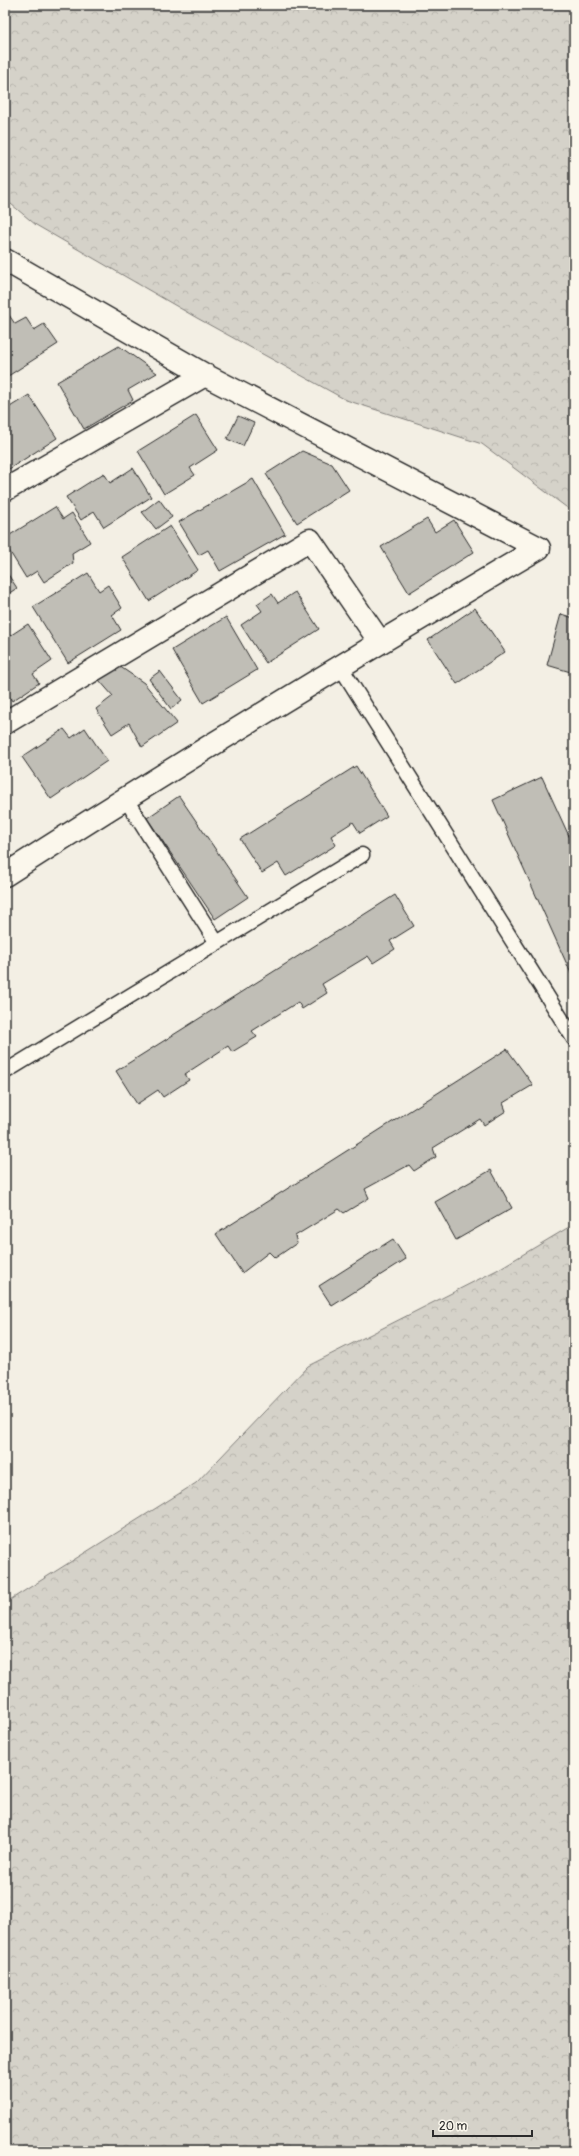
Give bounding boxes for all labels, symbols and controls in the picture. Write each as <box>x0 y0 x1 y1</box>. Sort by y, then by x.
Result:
scale bar <box>433 2112 532 2138</box>
text: 20 m <box>439 2119 468 2134</box>

